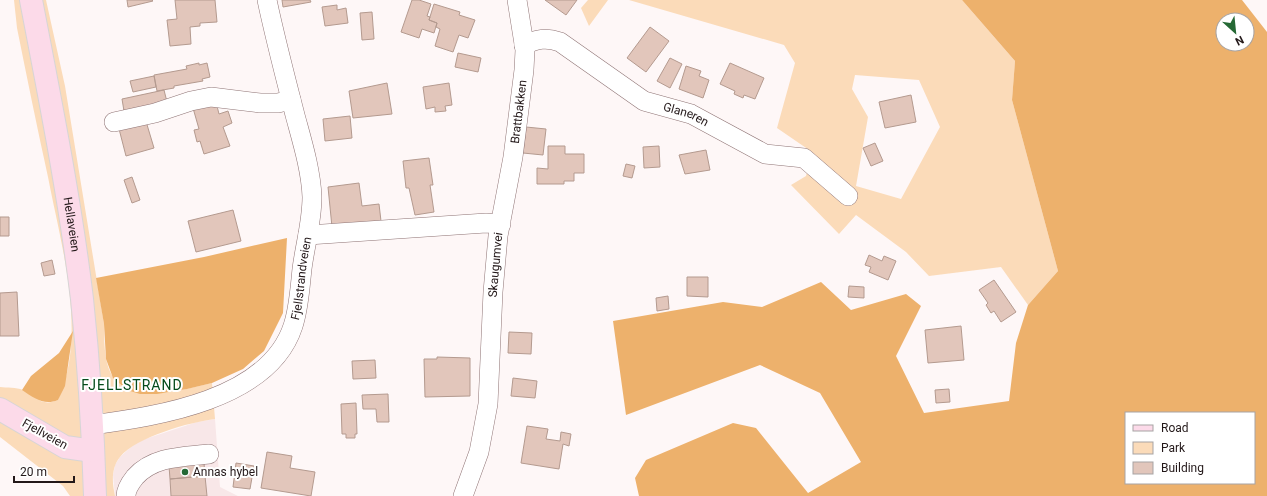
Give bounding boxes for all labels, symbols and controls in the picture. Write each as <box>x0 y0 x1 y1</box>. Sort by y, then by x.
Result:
north arrow <box>1215 12 1255 52</box>
text: N <box>1233 33 1246 48</box>
street label: Brattbakken <box>508 79 530 144</box>
street label: Glaneren <box>662 100 711 129</box>
street label: Hellaveien <box>60 196 83 253</box>
street label: Skaugumvei <box>486 231 506 298</box>
street label: Fjellstrandveien <box>288 236 314 321</box>
district label: FJELLSTRAND <box>81 377 183 393</box>
legend <box>1125 412 1255 484</box>
street label: Fjellveien <box>20 416 70 452</box>
text: Road <box>1161 421 1189 435</box>
text: Park <box>1161 441 1186 455</box>
scale bar <box>14 458 74 484</box>
text: Building <box>1161 461 1204 475</box>
text: 20 m <box>20 465 47 479</box>
place label: Annas hybel <box>193 465 258 479</box>
marker: Annas hybel <box>180 467 190 477</box>

